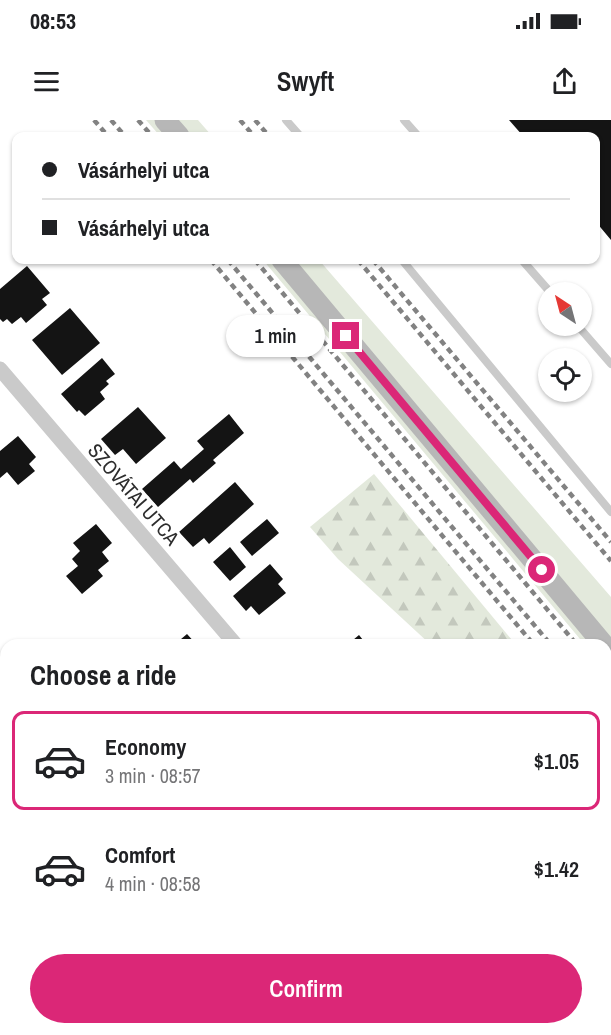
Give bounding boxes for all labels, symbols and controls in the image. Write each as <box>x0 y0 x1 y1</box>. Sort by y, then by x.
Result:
text: 08:53 <box>30 6 76 36</box>
text: Swyft <box>277 63 334 99</box>
icon: menu <box>30 65 63 98</box>
icon: share <box>548 65 581 98</box>
text: Vásárhelyi utca <box>78 155 209 185</box>
text: Vásárhelyi utca <box>78 213 209 243</box>
north arrow <box>538 282 592 336</box>
map controls <box>538 282 592 402</box>
callout: 1 min <box>226 315 325 357</box>
text: 1 min <box>254 322 297 349</box>
route end <box>332 322 359 349</box>
button: locate <box>538 348 592 402</box>
street label: SZOVÁTAI UTCA <box>82 437 186 551</box>
route start <box>528 556 555 583</box>
text: Choose a ride <box>30 657 176 693</box>
text: Economy <box>105 732 186 762</box>
icon: car <box>33 734 87 788</box>
text: $1.05 <box>534 746 579 776</box>
text: 3 min · 08:57 <box>105 762 201 789</box>
text: Comfort <box>105 840 175 870</box>
icon: car <box>33 842 87 896</box>
text: $1.42 <box>534 854 579 884</box>
text: 4 min · 08:58 <box>105 870 201 897</box>
button: Confirm <box>30 954 582 1023</box>

